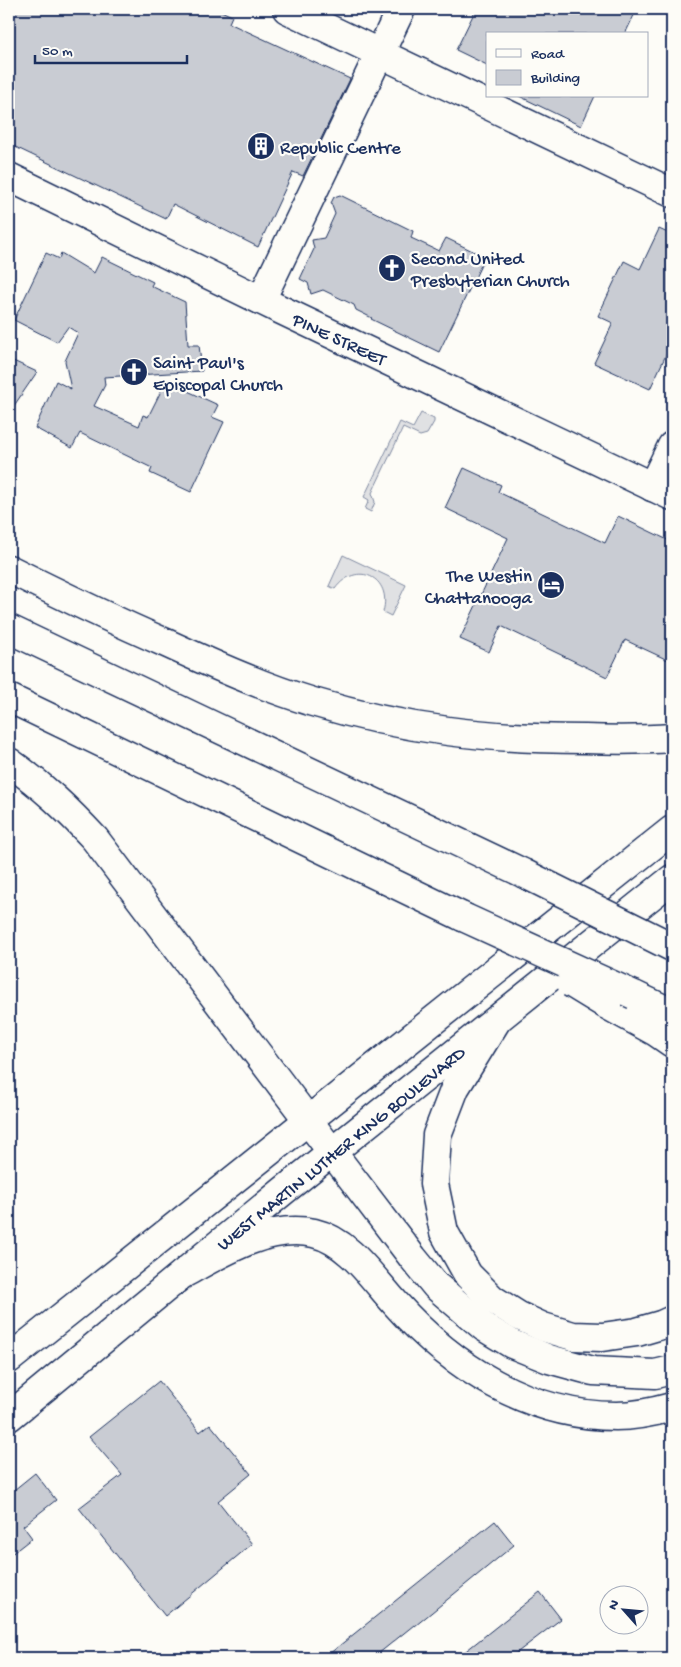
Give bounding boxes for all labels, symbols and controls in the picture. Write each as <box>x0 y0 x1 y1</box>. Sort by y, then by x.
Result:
scale bar <box>35 32 188 64</box>
legend <box>486 32 648 98</box>
text: 50 m <box>42 43 73 61</box>
text: Road <box>531 46 565 64</box>
text: Building <box>530 70 580 88</box>
building icon: Republic Centre <box>246 131 276 161</box>
place label: Republic Centre <box>280 138 401 161</box>
place label: Second United Presbyterian Church <box>410 249 570 294</box>
church icon: Second United Presbyterian Church <box>377 253 407 283</box>
street label: PINE STREET <box>287 309 390 373</box>
place label: Saint Paul's Episcopal Church <box>153 353 283 398</box>
church icon: Saint Paul's Episcopal Church <box>119 357 149 387</box>
place label: The Westin Chattanooga <box>425 566 533 611</box>
hotel icon: The Westin Chattanooga <box>536 570 566 600</box>
street label: WEST MARTIN LUTHER KING BOULEVARD <box>213 1042 472 1257</box>
north arrow <box>598 1584 648 1634</box>
text: N <box>605 1597 624 1613</box>

